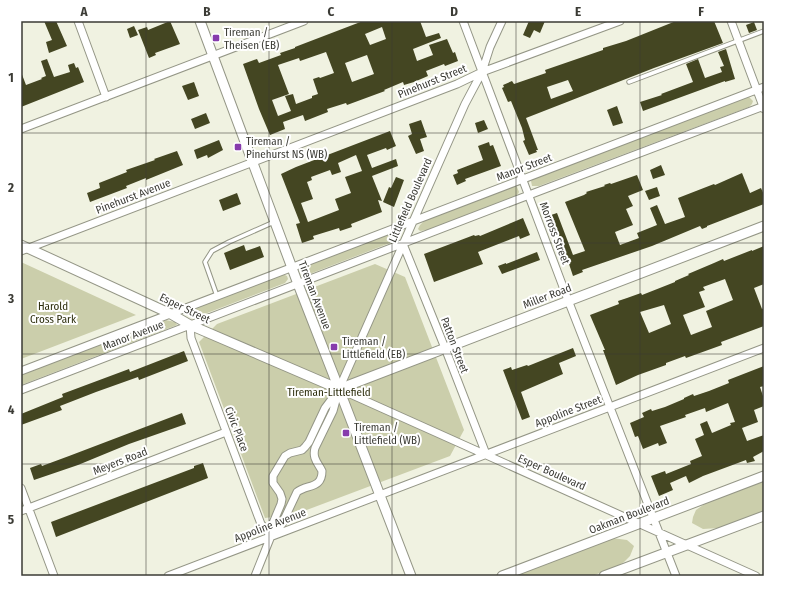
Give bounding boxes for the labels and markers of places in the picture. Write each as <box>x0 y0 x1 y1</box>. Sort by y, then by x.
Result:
place label: Tireman / Theisen (EB) <box>224 26 279 52</box>
marker: Tireman / Theisen (EB) <box>211 33 221 43</box>
place label: Tireman / Pinehurst NS (WB) <box>246 135 327 161</box>
marker: Tireman / Pinehurst NS (WB) <box>233 142 243 152</box>
place label: Tireman / Littlefield (EB) <box>342 335 405 361</box>
marker: Tireman / Littlefield (EB) <box>329 342 339 352</box>
place label: Tireman / Littlefield (WB) <box>354 421 420 447</box>
marker: Tireman / Littlefield (WB) <box>341 428 351 438</box>

